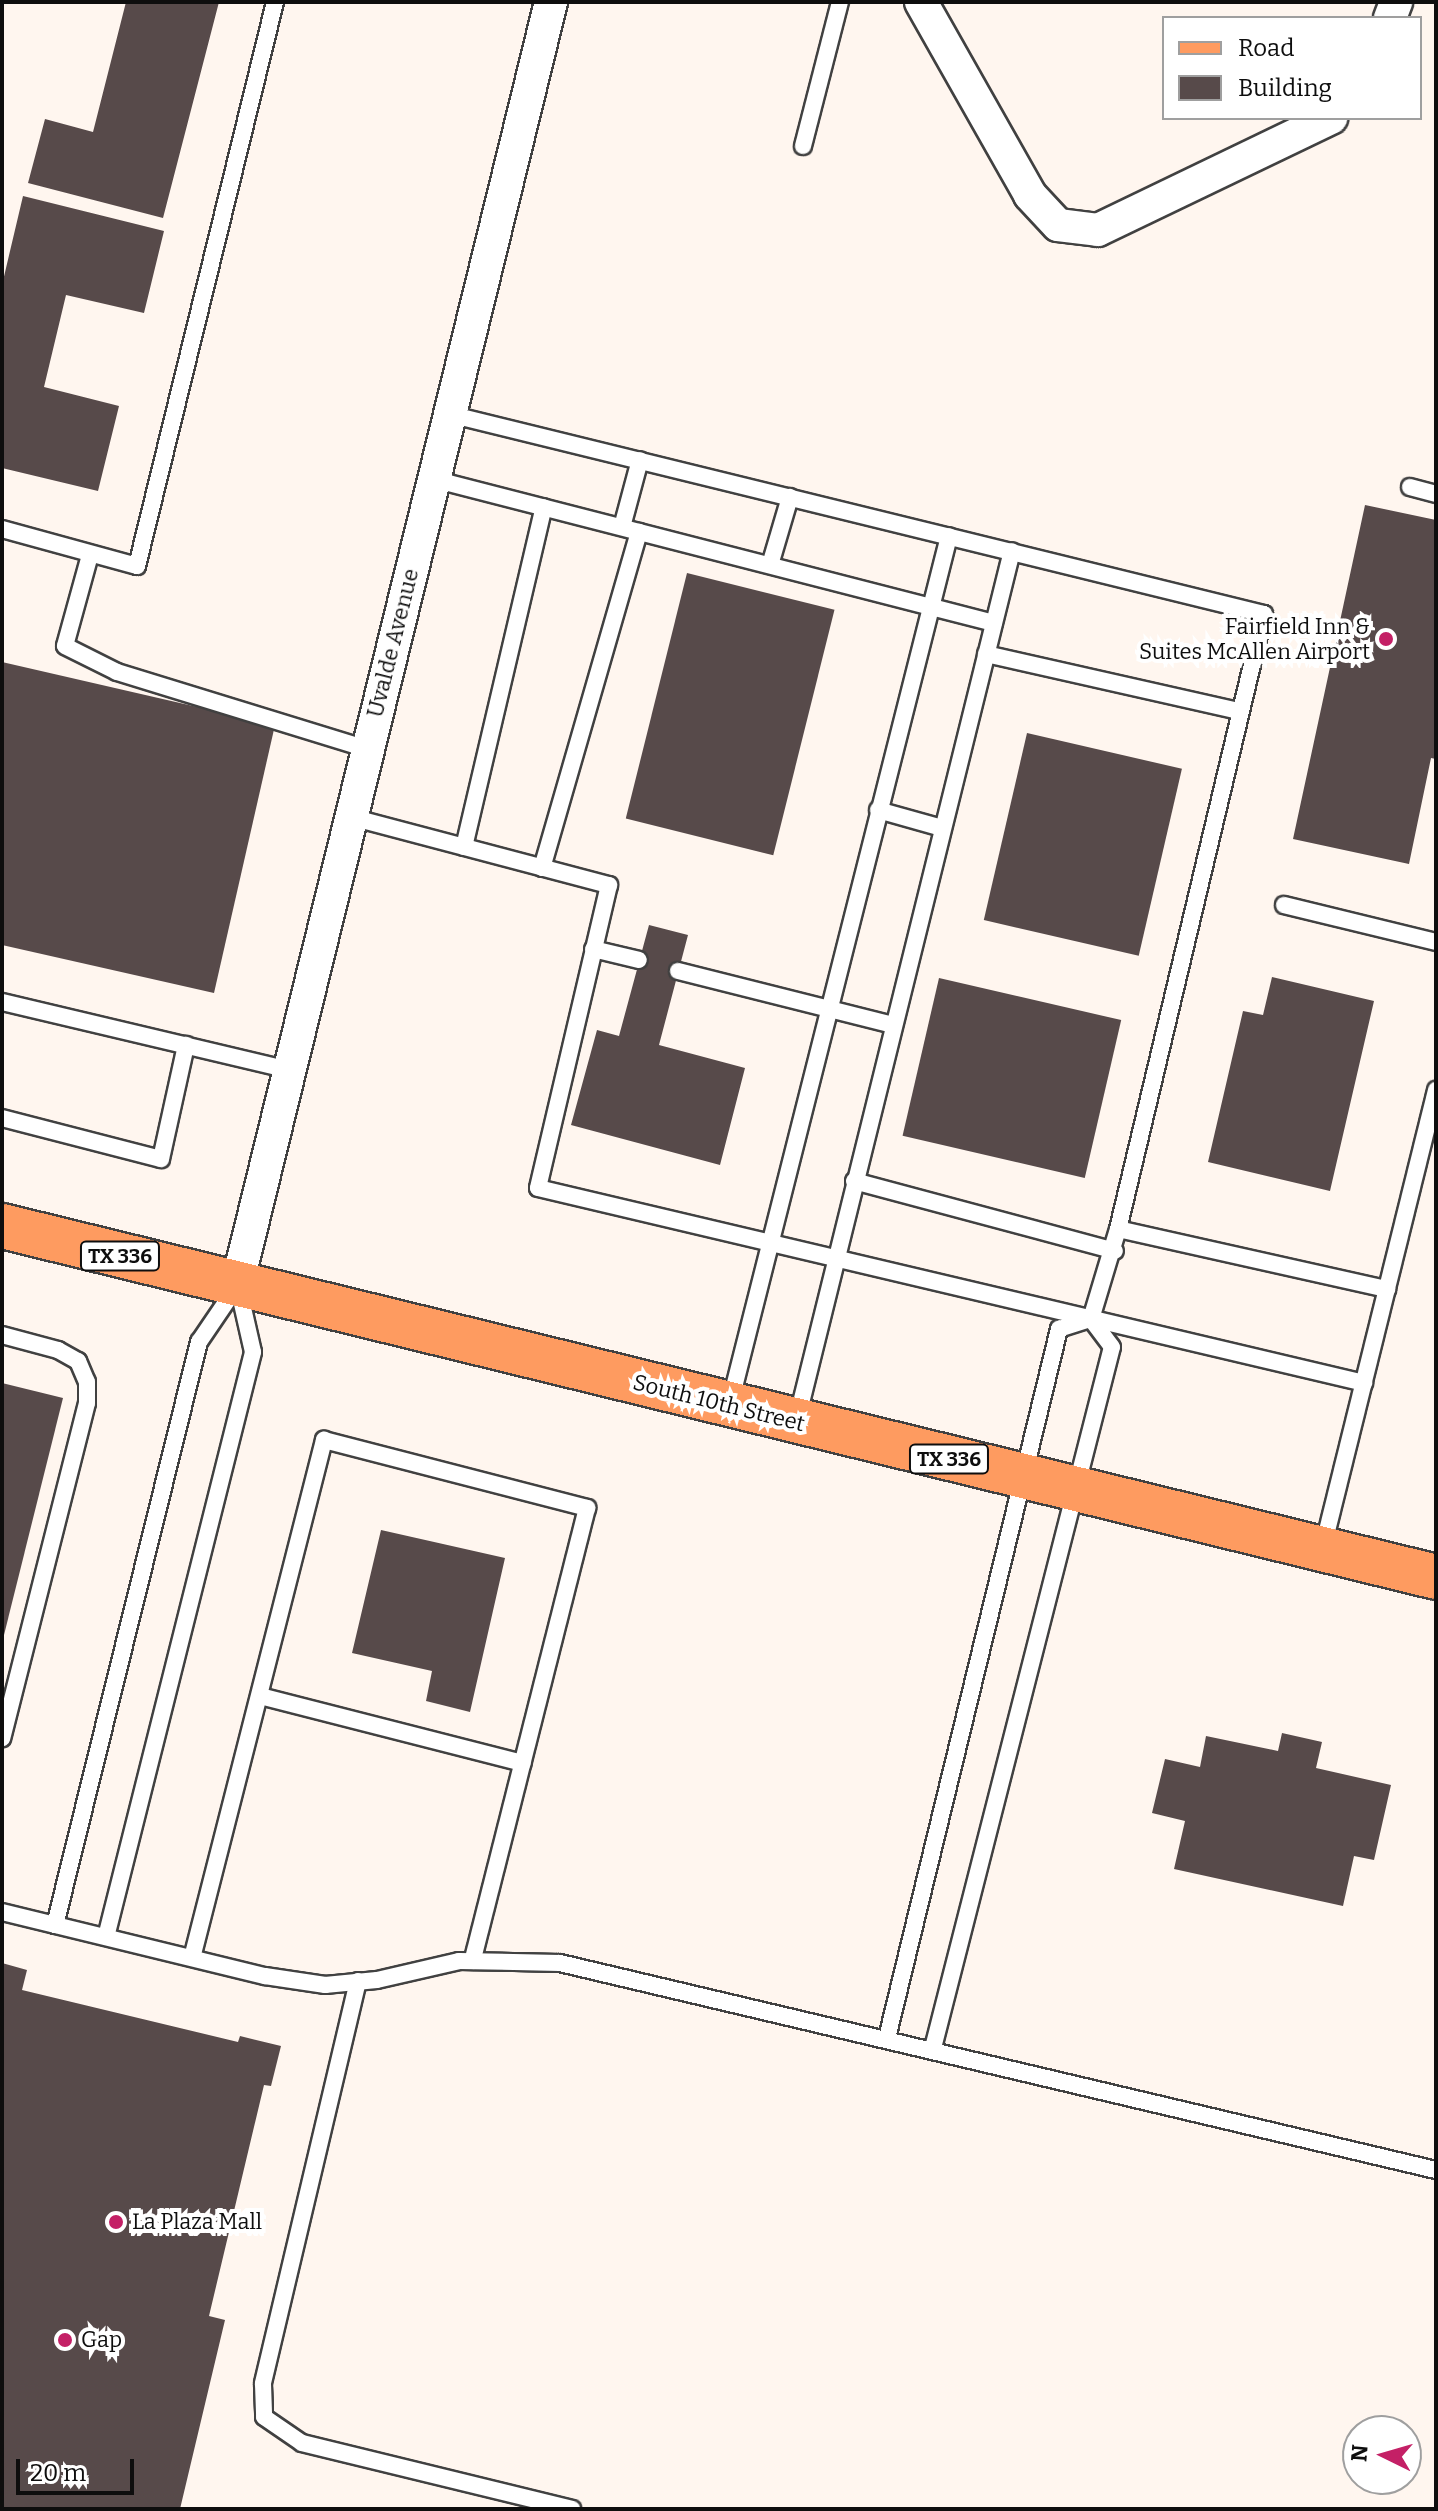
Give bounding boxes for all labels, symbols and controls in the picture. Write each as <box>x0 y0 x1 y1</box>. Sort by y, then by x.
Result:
legend <box>1162 16 1422 120</box>
text: Road <box>1238 34 1294 62</box>
text: Building <box>1238 74 1332 102</box>
street label: Uvalde Avenue <box>362 566 424 720</box>
place label: Fairfield Inn & Suites McAllen Airport <box>1139 613 1370 664</box>
marker: Fairfield Inn & Suites McAllen Airport <box>1377 630 1395 648</box>
road number: TX 336 <box>78 1240 162 1272</box>
street label: South 10th Street <box>630 1369 808 1437</box>
road number: TX 336 <box>907 1443 991 1475</box>
place label: La Plaza Mall <box>132 2209 262 2235</box>
marker: La Plaza Mall <box>107 2213 125 2231</box>
place label: Gap <box>81 2327 122 2353</box>
marker: Gap <box>56 2331 74 2349</box>
north arrow <box>1342 2415 1422 2495</box>
scale bar <box>20 2443 138 2493</box>
text: N <box>1345 2443 1374 2463</box>
text: 20 m <box>30 2459 86 2487</box>

